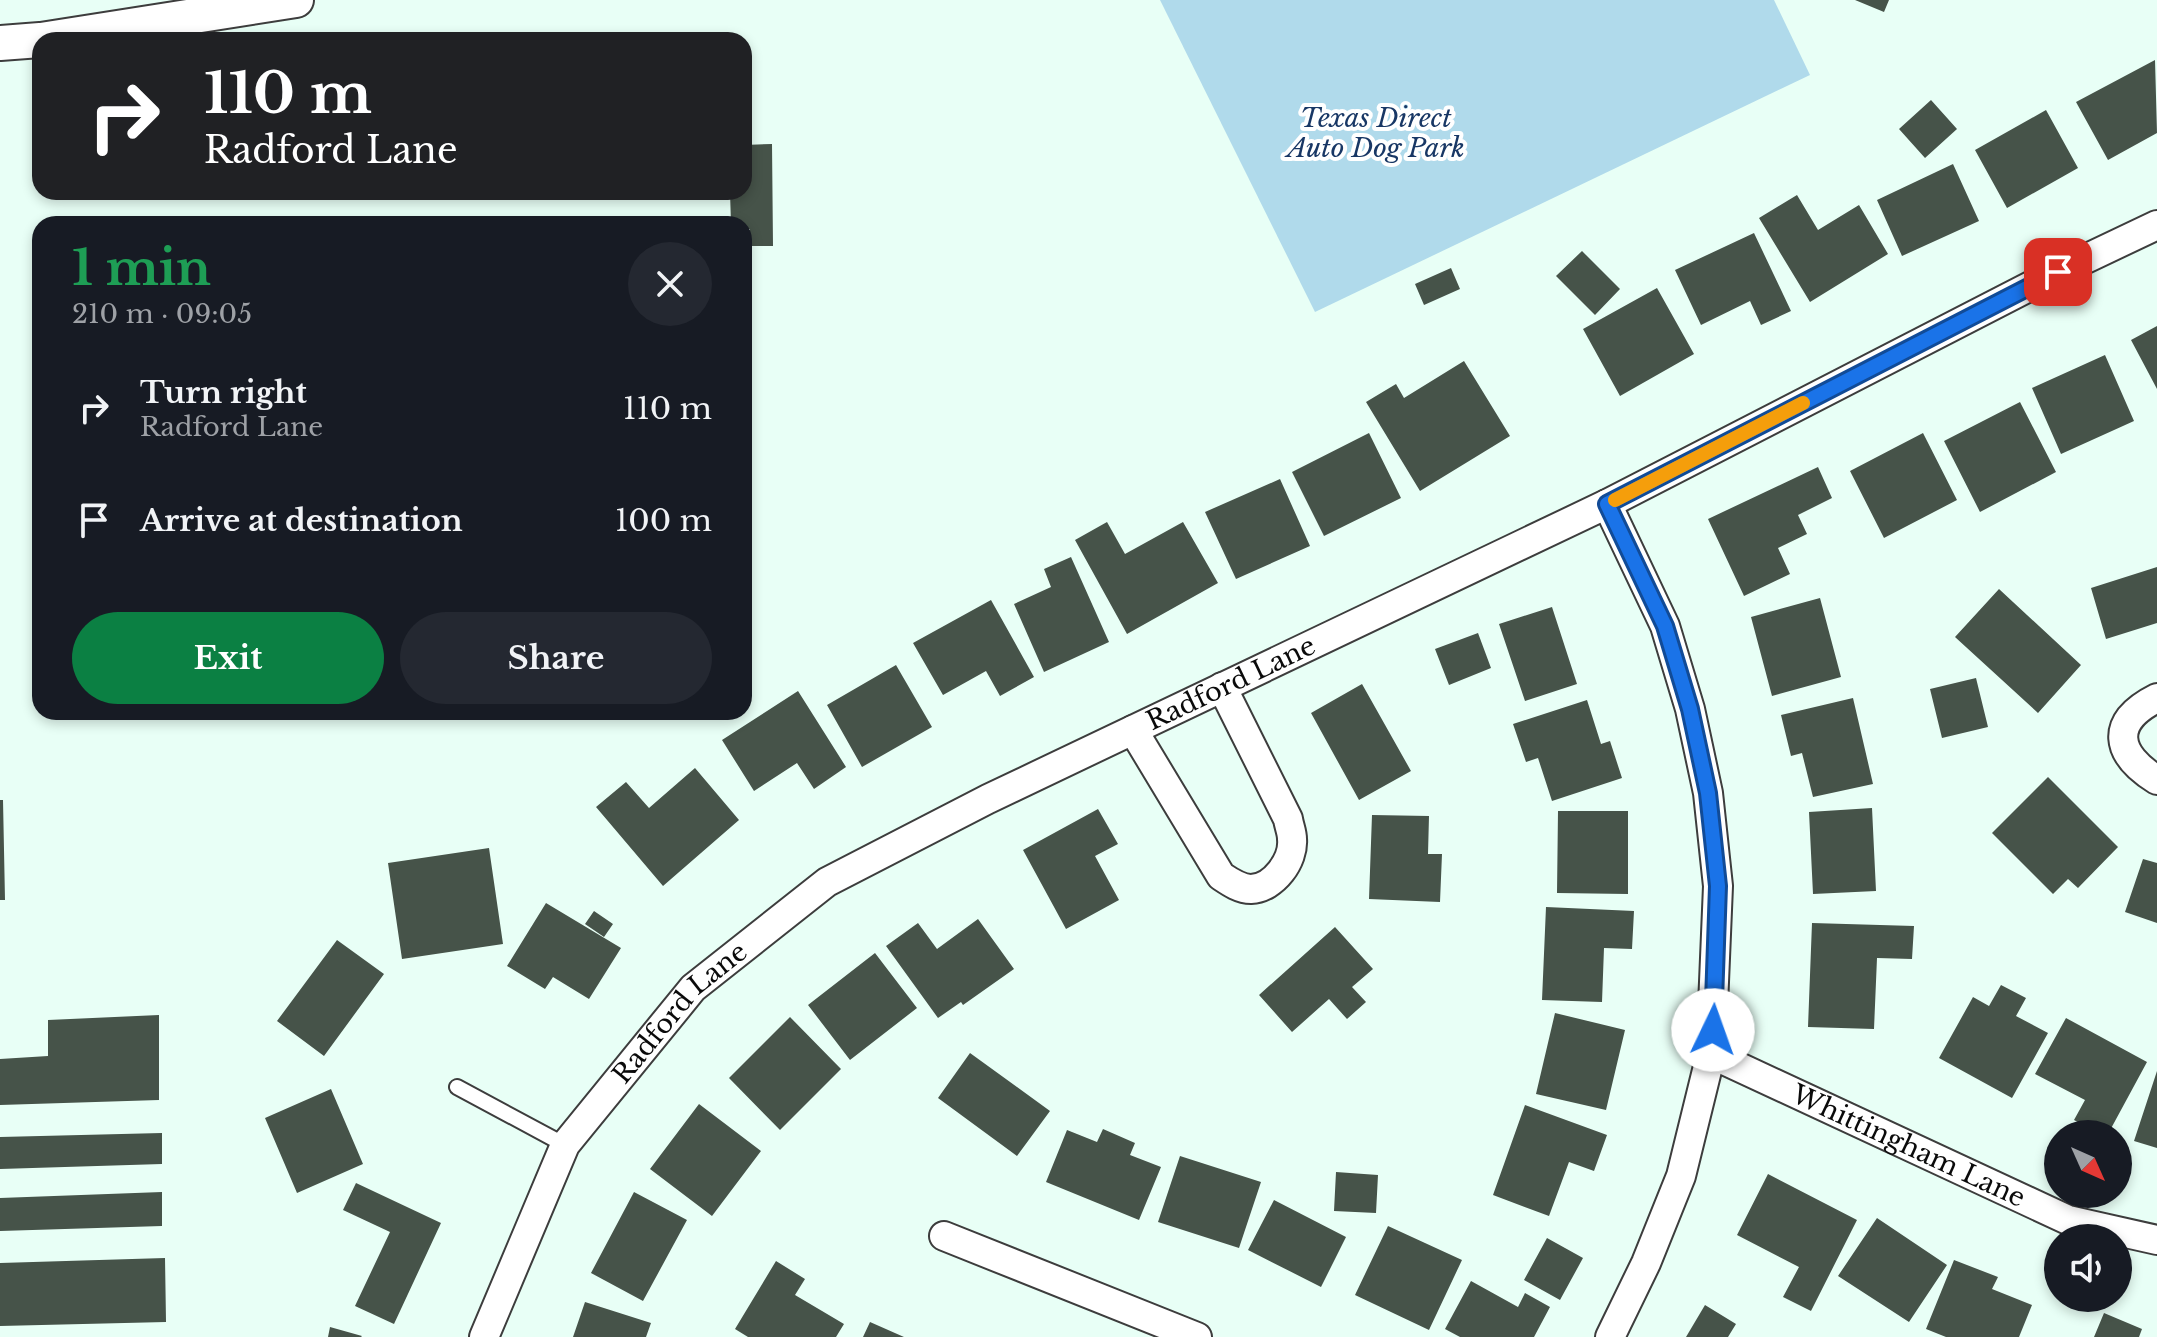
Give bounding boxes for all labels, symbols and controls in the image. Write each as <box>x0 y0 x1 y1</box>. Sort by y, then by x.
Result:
text: 110 m <box>204 59 372 128</box>
icon: right <box>72 64 176 168</box>
park label: Texas Direct Auto Dog Park <box>1284 102 1465 164</box>
text: Radford Lane <box>204 128 458 173</box>
text: 1 min <box>72 238 211 298</box>
pin <box>2024 238 2092 306</box>
button: close <box>628 242 712 326</box>
icon: arrive <box>2036 250 2080 294</box>
text: 210 m · 09:05 <box>72 298 252 330</box>
text: Turn right <box>140 374 307 411</box>
icon: right <box>72 386 116 430</box>
text: 110 m <box>623 390 712 427</box>
text: Radford Lane <box>140 411 323 443</box>
icon: arrive <box>72 498 116 542</box>
text: Arrive at destination <box>140 502 463 539</box>
text: 100 m <box>615 502 712 539</box>
button: Exit <box>72 612 384 704</box>
button: Share <box>400 612 712 704</box>
street label: Radford Lane <box>1141 629 1320 737</box>
street label: Radford Lane <box>606 935 754 1090</box>
position arrow <box>1671 988 1755 1072</box>
street label: Whittingham Lane <box>1786 1078 2030 1214</box>
north arrow <box>2044 1120 2132 1208</box>
map controls <box>2044 1120 2132 1312</box>
button: sound <box>2044 1224 2132 1312</box>

